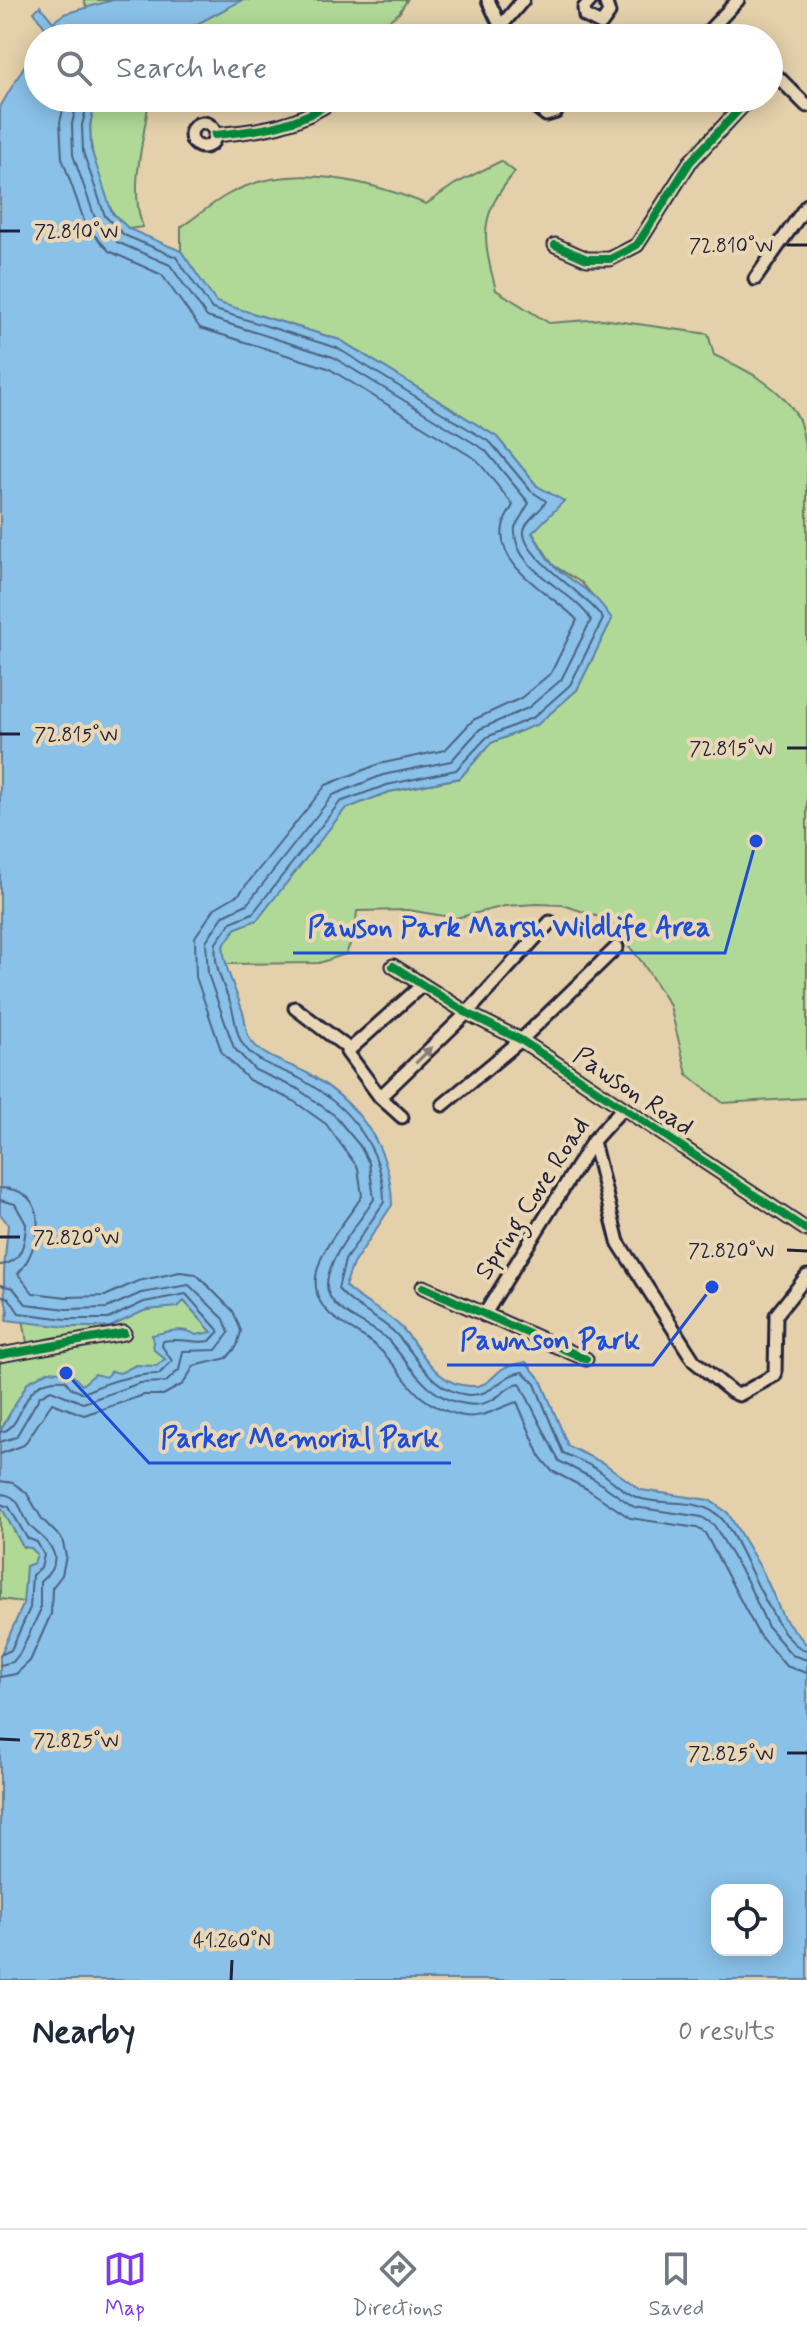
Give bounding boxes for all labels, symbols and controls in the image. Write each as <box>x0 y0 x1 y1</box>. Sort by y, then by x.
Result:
search box <box>24 24 783 112</box>
icon: search <box>52 46 96 90</box>
text: Search here <box>116 49 267 88</box>
text: 72.810°W <box>34 219 118 246</box>
text: 72.810°W <box>689 233 773 260</box>
text: 72.815°W <box>34 722 118 749</box>
text: 72.815°W <box>689 736 773 763</box>
callout: Pawson Park Marsh Wildlife Area <box>293 901 725 953</box>
text: Pawson Park Marsh Wildlife Area <box>308 910 710 947</box>
street label: Pawson Road <box>566 1039 700 1145</box>
one-way arrow <box>414 1046 433 1065</box>
street label: Spring Cove Road <box>468 1111 601 1288</box>
text: 72.820°W <box>33 1225 119 1252</box>
text: 72.820°W <box>688 1238 774 1265</box>
callout: Pawnson Park <box>447 1313 653 1365</box>
text: Pawnson Park <box>460 1323 640 1360</box>
callout: Parker Memorial Park <box>149 1411 451 1463</box>
text: Parker Memorial Park <box>161 1421 439 1458</box>
text: 72.825°W <box>33 1728 119 1755</box>
text: 72.825°W <box>688 1741 774 1768</box>
map controls <box>711 1884 783 1956</box>
button: locate <box>711 1884 783 1956</box>
text: 41.260°N <box>193 1928 271 1955</box>
text: Nearby <box>32 2010 136 2055</box>
text: 0 results <box>678 2015 775 2049</box>
tab: Map <box>103 2247 147 2323</box>
tab: Directions <box>352 2247 443 2323</box>
tab: Saved <box>649 2247 704 2323</box>

